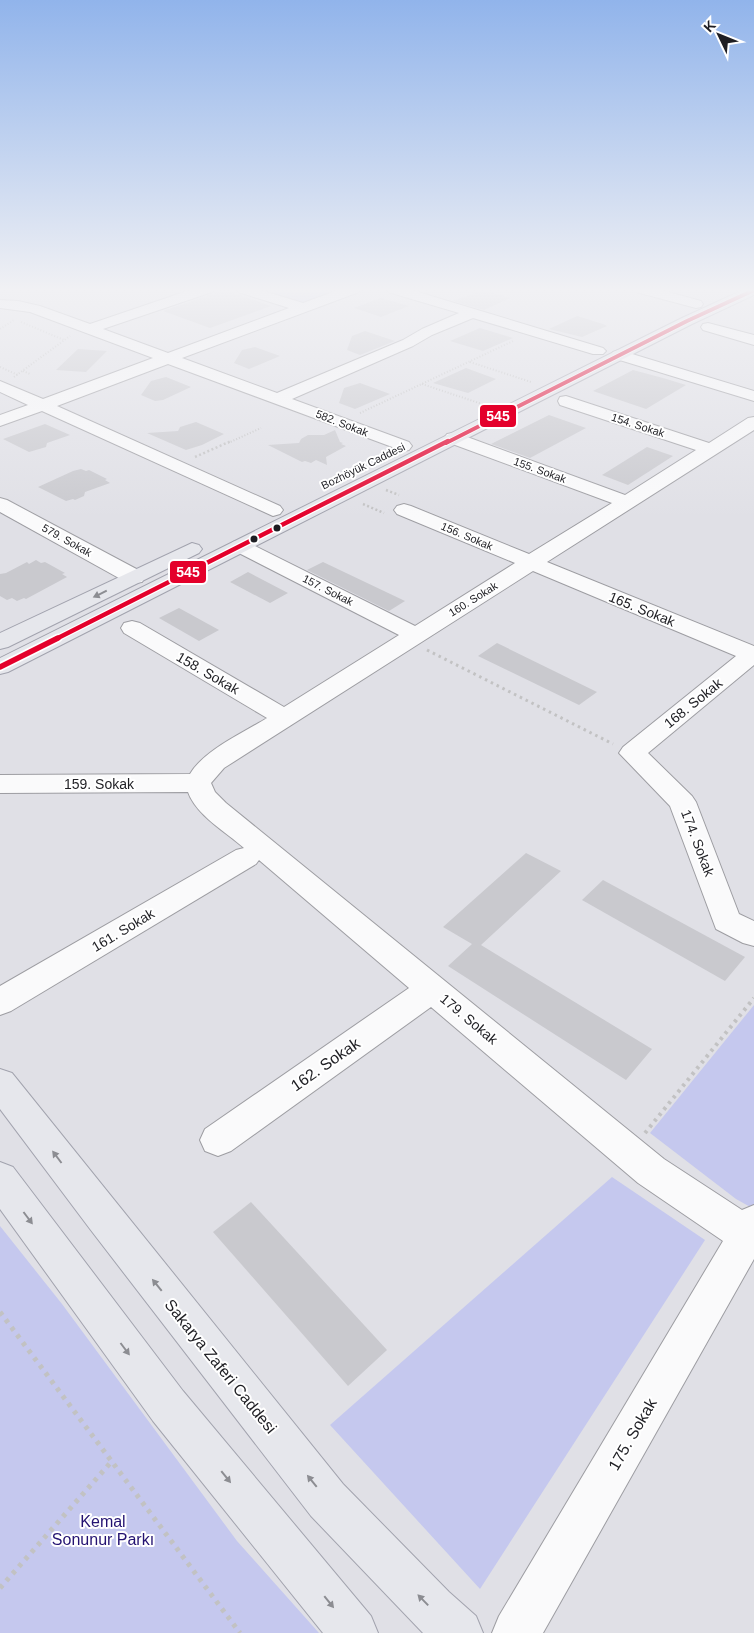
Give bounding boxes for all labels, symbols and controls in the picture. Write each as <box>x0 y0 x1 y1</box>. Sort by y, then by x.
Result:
north arrow <box>694 10 744 60</box>
text: K <box>700 17 719 35</box>
line badge: 545 <box>479 404 517 428</box>
street label: 582. Sokak <box>314 408 370 439</box>
text: 545 <box>486 408 510 424</box>
street label: 154. Sokak <box>610 411 666 439</box>
street label: Bozhöyük Caddesi <box>319 441 407 491</box>
street label: 155. Sokak <box>512 455 568 485</box>
street label: 156. Sokak <box>439 520 495 552</box>
street label: 579. Sokak <box>40 521 94 559</box>
unlabelled marker <box>272 523 282 533</box>
unlabelled marker <box>249 534 259 544</box>
line badge: 545 <box>169 560 207 584</box>
text: 545 <box>176 564 200 580</box>
street label: 157. Sokak <box>301 572 356 608</box>
street label: 160. Sokak <box>446 579 500 619</box>
street label: 165. Sokak <box>607 588 678 630</box>
one-way arrow <box>93 590 107 598</box>
street label: 158. Sokak <box>174 649 243 698</box>
street label: 168. Sokak <box>661 674 726 731</box>
street label: 159. Sokak <box>64 776 135 792</box>
street label: 174. Sokak <box>678 807 718 879</box>
street label: 161. Sokak <box>89 905 158 955</box>
street label: 179. Sokak <box>437 990 502 1048</box>
street label: 162. Sokak <box>288 1034 364 1094</box>
one-way arrow <box>51 1151 62 1164</box>
one-way arrow <box>23 1211 34 1224</box>
one-way arrow <box>151 1279 162 1292</box>
street label: Sakarya Zaferi Caddesi <box>161 1296 280 1437</box>
one-way arrow <box>120 1342 131 1355</box>
street label: 175. Sokak <box>605 1394 660 1473</box>
one-way arrow <box>220 1470 231 1483</box>
one-way arrow <box>307 1475 318 1488</box>
park label: Kemal Sonunur Parkı <box>52 1513 154 1548</box>
one-way arrow <box>417 1594 429 1606</box>
one-way arrow <box>323 1596 334 1609</box>

